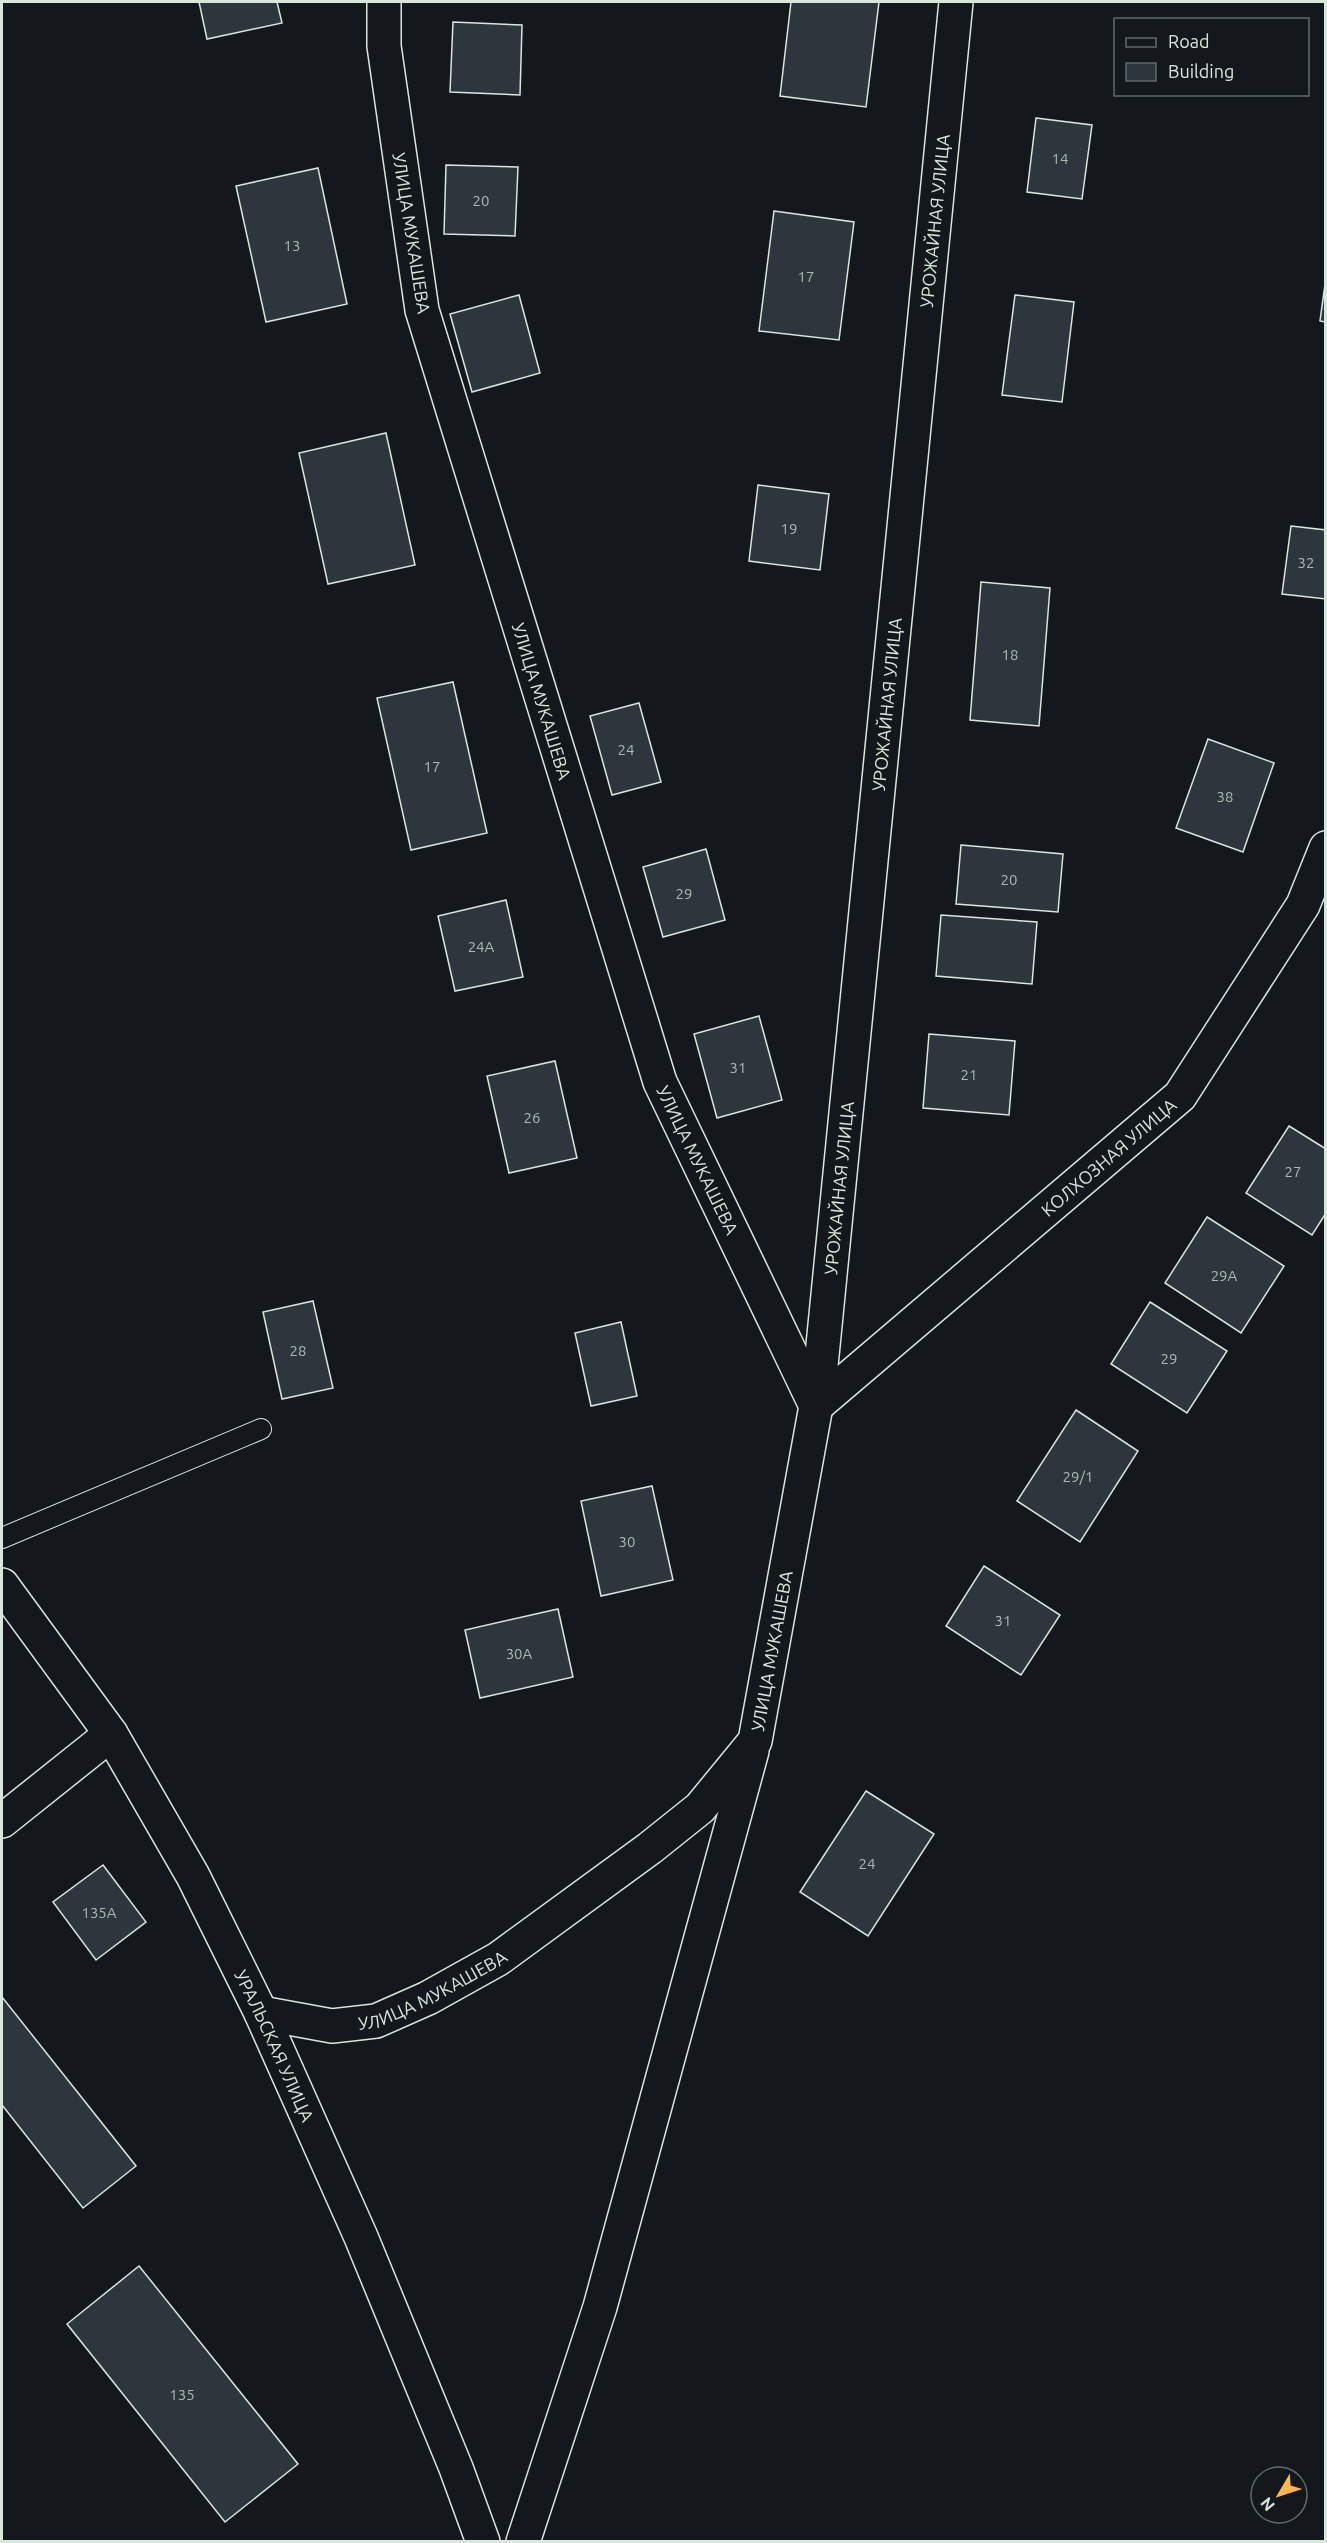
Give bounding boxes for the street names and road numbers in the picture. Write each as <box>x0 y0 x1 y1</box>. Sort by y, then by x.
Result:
street label: УРОЖАЙНАЯ УЛИЦА <box>916 133 953 308</box>
street label: УЛИЦА МУКАШЕВА <box>389 151 435 315</box>
street label: УРОЖАЙНАЯ УЛИЦА <box>868 616 905 792</box>
street label: УЛИЦА МУКАШЕВА <box>509 620 575 782</box>
street label: УЛИЦА МУКАШЕВА <box>653 1082 743 1238</box>
street label: КОЛХОЗНАЯ УЛИЦА <box>1037 1094 1180 1220</box>
street label: УРОЖАЙНАЯ УЛИЦА <box>820 1100 857 1276</box>
street label: УЛИЦА МУКАШЕВА <box>747 1569 796 1733</box>
street label: УЛИЦА МУКАШЕВА <box>357 1946 511 2033</box>
street label: УРАЛЬСКАЯ УЛИЦА <box>231 1966 318 2125</box>

